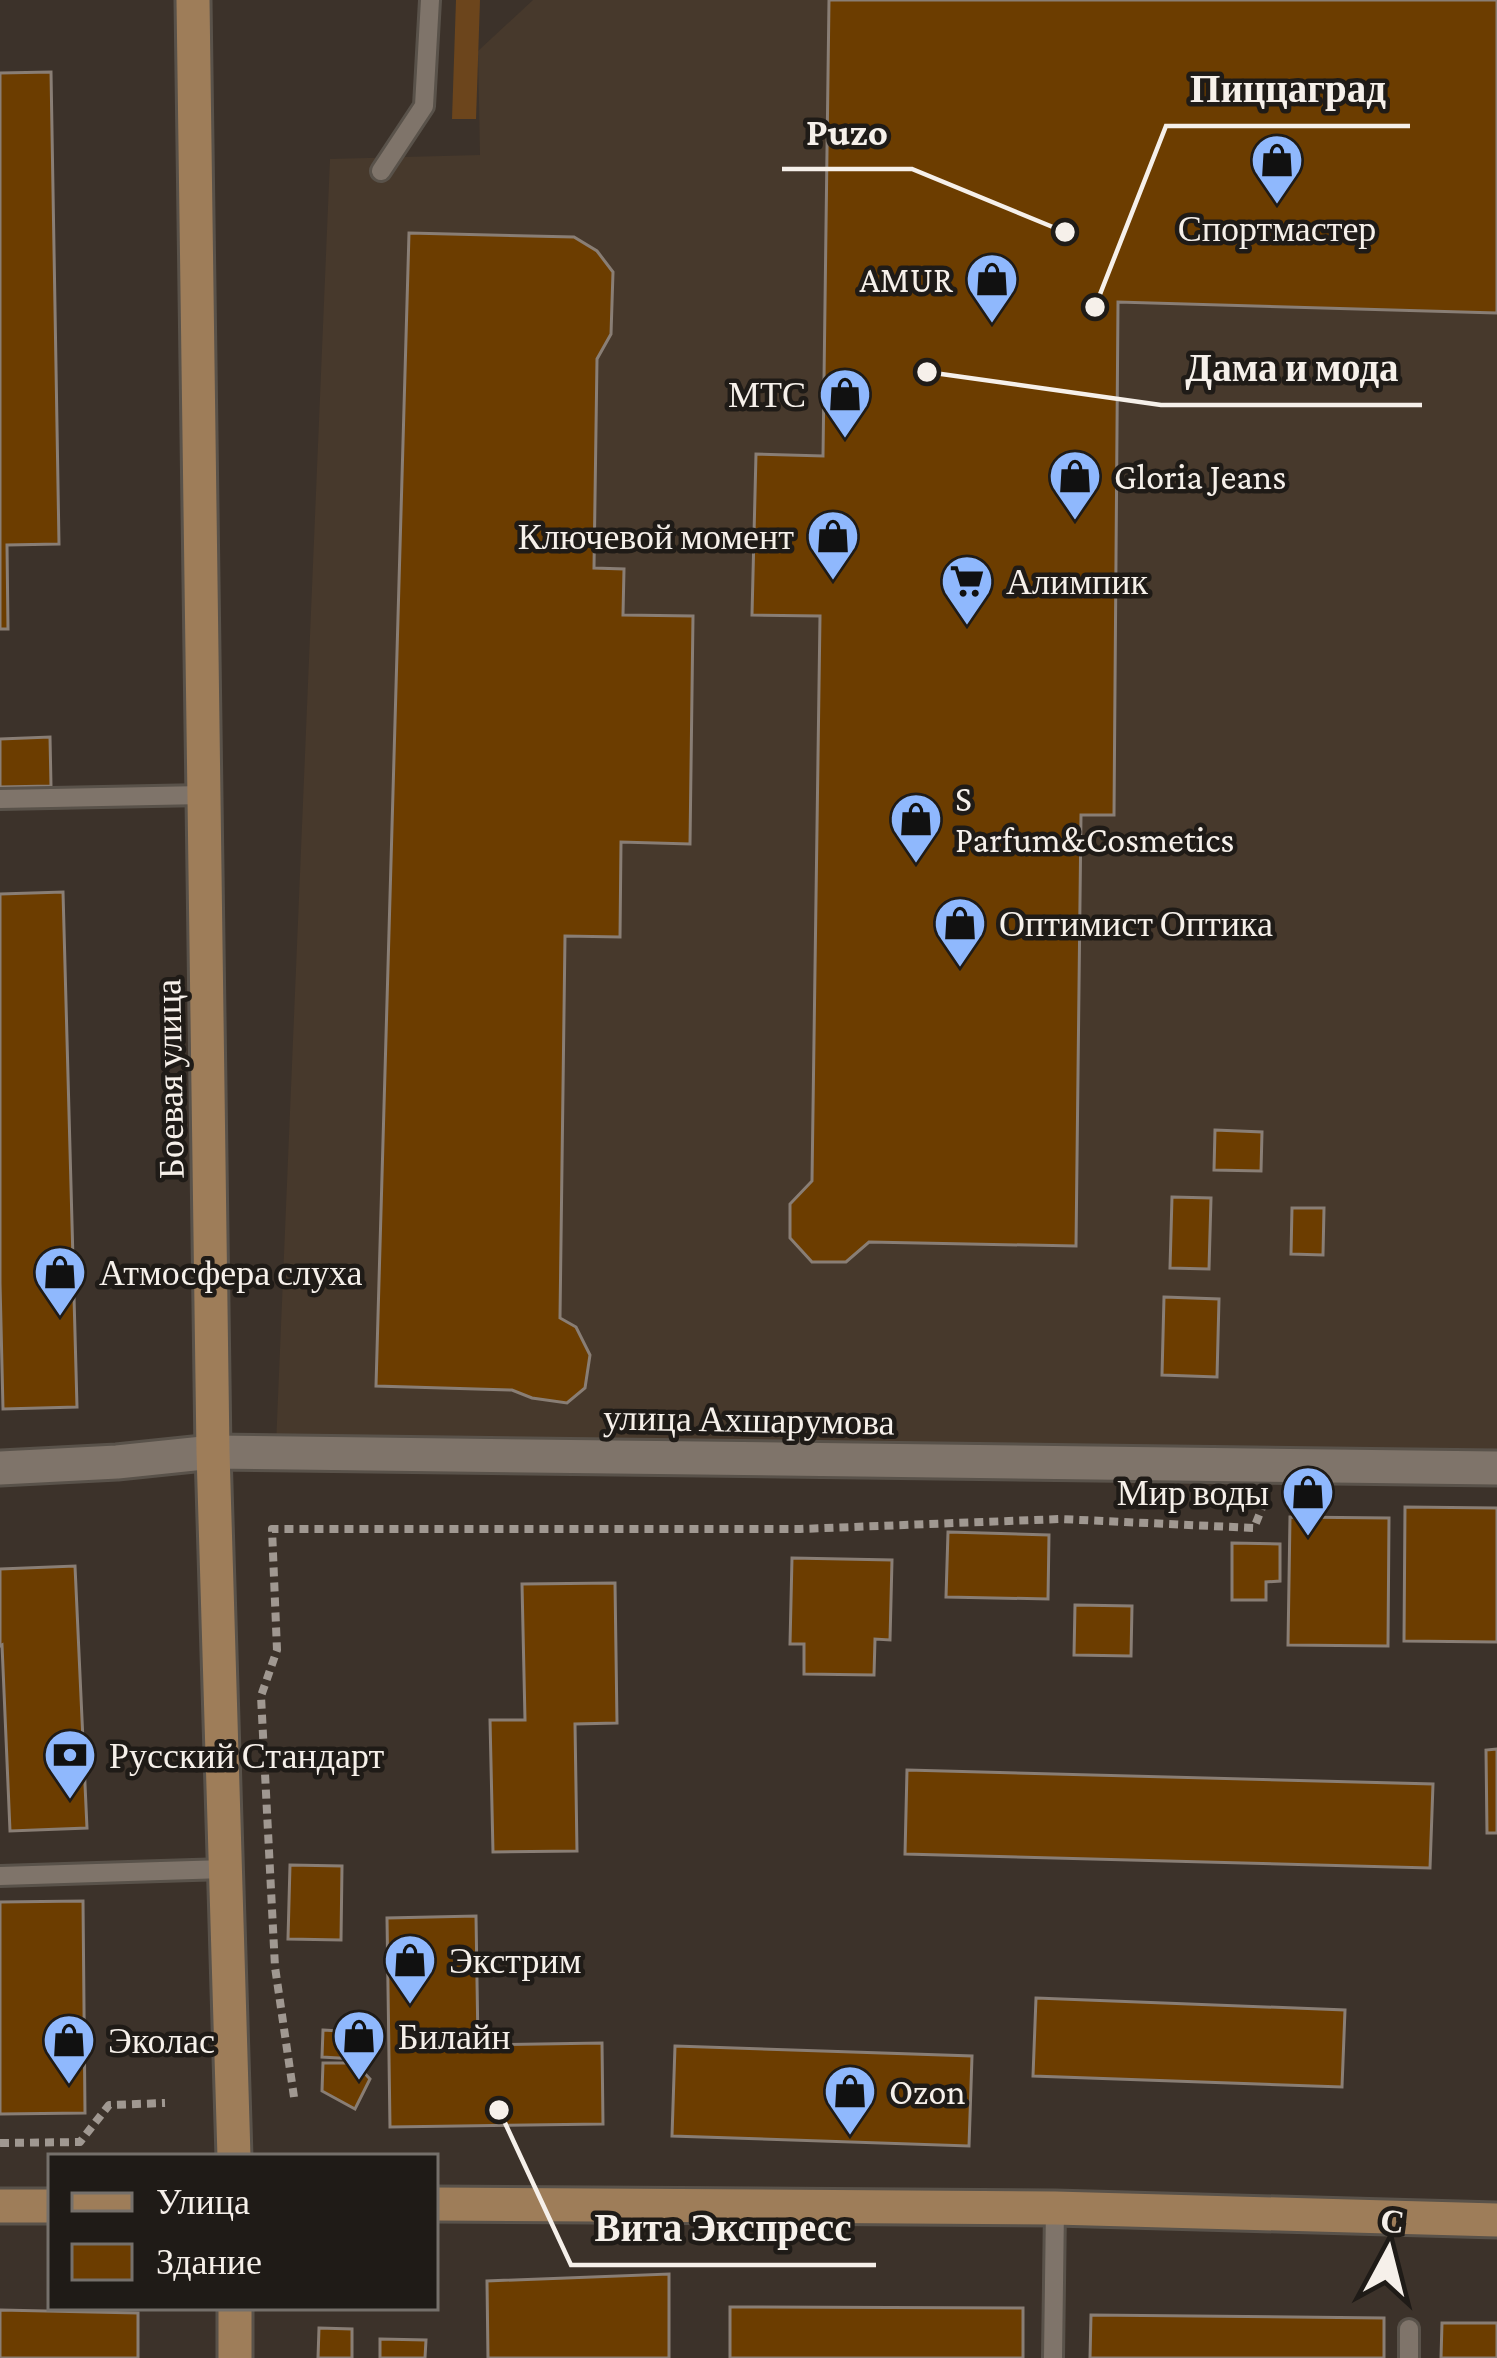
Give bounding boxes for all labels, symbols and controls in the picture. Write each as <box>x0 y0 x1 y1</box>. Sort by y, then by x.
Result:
callout: Пиццаград <box>1166 51 1410 126</box>
text: Пиццаград <box>1190 67 1386 111</box>
callout: Puzo <box>782 94 912 169</box>
text: Puzo <box>806 110 888 153</box>
shop icon: Спортмастер <box>1249 132 1305 206</box>
place label: Спортмастер <box>1178 209 1376 249</box>
shop icon: AMUR <box>964 251 1020 325</box>
place label: AMUR <box>859 260 954 300</box>
callout: Дама и мода <box>1161 330 1422 405</box>
text: Дама и мода <box>1185 346 1399 390</box>
shop icon: МТС <box>817 366 873 440</box>
place label: МТС <box>728 375 806 415</box>
shop icon: Gloria Jeans <box>1047 448 1103 522</box>
place label: Gloria Jeans <box>1114 457 1286 497</box>
shop icon: Ключевой момент <box>805 508 861 582</box>
place label: Ключевой момент <box>518 517 794 557</box>
supermarket icon: Алимпик <box>939 553 995 627</box>
place label: Алимпик <box>1006 562 1149 602</box>
place label: S Parfum&Cosmetics <box>955 779 1234 860</box>
shop icon: S Parfum&Cosmetics <box>888 791 944 865</box>
shop icon: Оптимист Оптика <box>932 895 988 969</box>
place label: Оптимист Оптика <box>999 904 1273 944</box>
street label: Боевая улица <box>148 979 192 1179</box>
shop icon: Атмосфера слуха <box>32 1244 88 1318</box>
place label: Атмосфера слуха <box>99 1253 363 1293</box>
street label: улица Ахшарумова <box>603 1397 895 1443</box>
shop icon: Мир воды <box>1280 1464 1336 1538</box>
place label: Мир воды <box>1117 1473 1269 1513</box>
bank icon: Русский Стандарт <box>42 1727 98 1801</box>
place label: Русский Стандарт <box>109 1736 385 1776</box>
shop icon: Экстрим <box>382 1932 438 2006</box>
place label: Экстрим <box>449 1941 582 1981</box>
shop icon: Билайн <box>331 2008 387 2082</box>
shop icon: Эколас <box>41 2012 97 2086</box>
place label: Билайн <box>398 2017 510 2057</box>
place label: Эколас <box>108 2021 215 2061</box>
shop icon: Ozon <box>822 2063 878 2137</box>
place label: Ozon <box>889 2072 966 2112</box>
legend <box>48 2154 438 2310</box>
text: Улица <box>156 2182 250 2222</box>
callout: Вита Экспресс <box>571 2190 876 2265</box>
north arrow <box>1329 2190 1449 2310</box>
text: С <box>1379 2201 1407 2241</box>
text: Вита Экспресс <box>595 2206 851 2250</box>
text: Здание <box>156 2242 262 2282</box>

